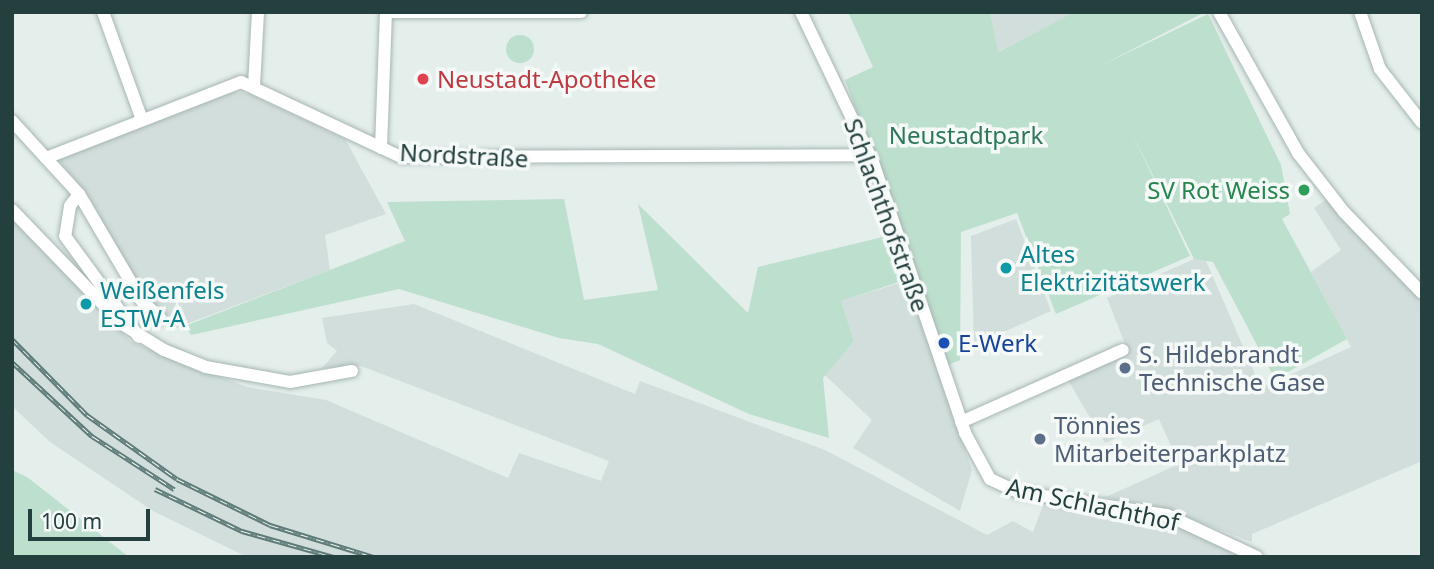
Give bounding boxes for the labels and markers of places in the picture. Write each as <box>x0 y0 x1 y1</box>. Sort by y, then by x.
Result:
place label: Neustadt-Apotheke <box>437 65 656 93</box>
marker: Neustadt-Apotheke <box>415 71 431 87</box>
place label: SV Rot Weiss <box>1147 176 1290 204</box>
marker: SV Rot Weiss <box>1296 182 1312 198</box>
place label: Altes Elektrizitätswerk <box>1020 240 1206 296</box>
marker: Altes Elektrizitätswerk <box>998 260 1014 276</box>
place label: Weißenfels ESTW-A <box>100 276 225 332</box>
marker: Weißenfels ESTW-A <box>78 296 94 312</box>
place label: E-Werk <box>958 329 1037 357</box>
marker: E-Werk <box>936 335 952 351</box>
place label: S. Hildebrandt Technische Gase <box>1139 340 1325 396</box>
marker: S. Hildebrandt Technische Gase <box>1117 360 1133 376</box>
place label: Tönnies Mitarbeiterparkplatz <box>1054 411 1286 467</box>
marker: Tönnies Mitarbeiterparkplatz <box>1032 431 1048 447</box>

